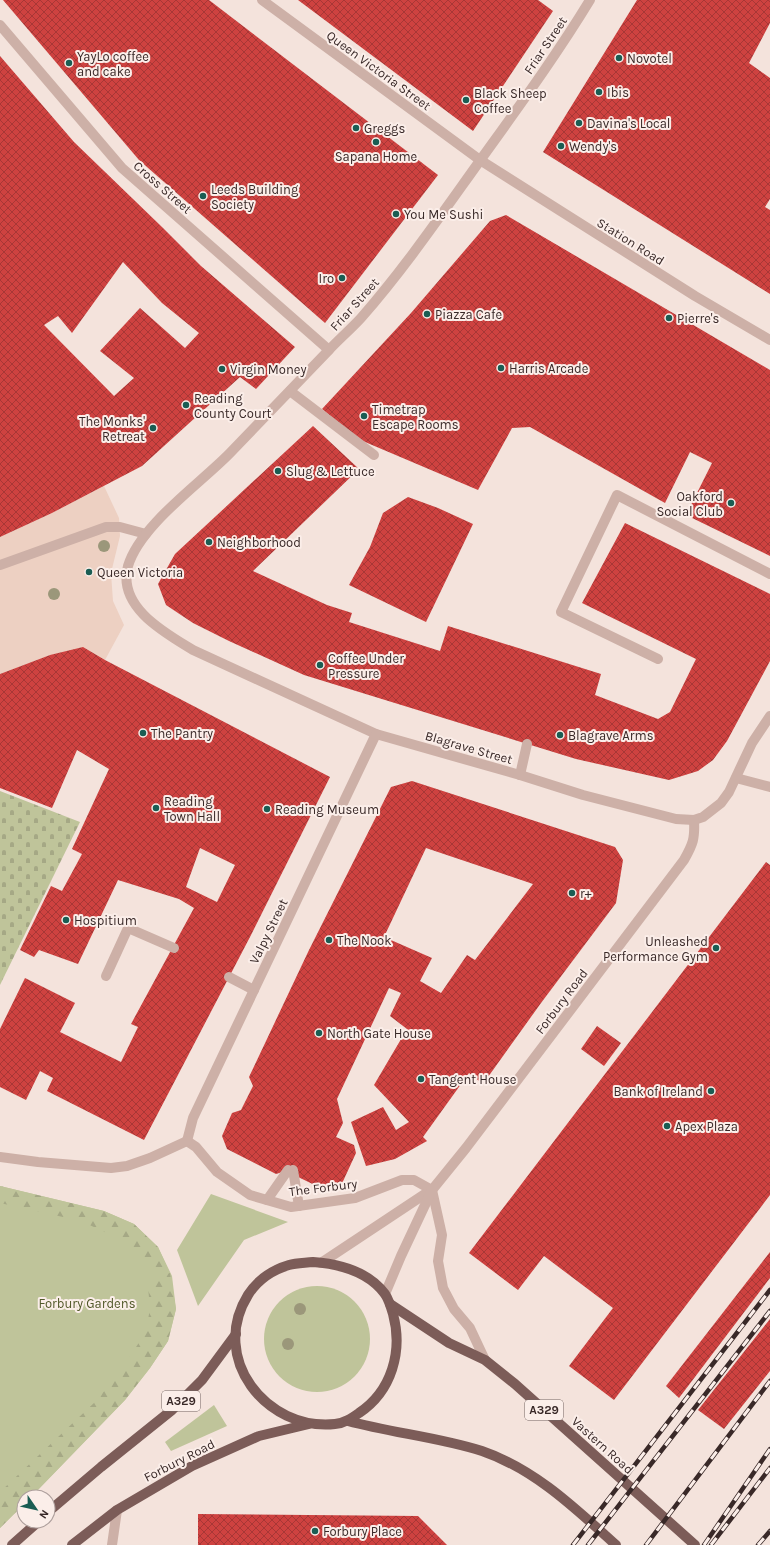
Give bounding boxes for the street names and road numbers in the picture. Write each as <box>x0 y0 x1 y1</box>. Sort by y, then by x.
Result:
street label: Friar Street <box>521 14 570 77</box>
street label: Queen Victoria Street <box>324 28 434 113</box>
street label: Cross Street <box>130 158 195 217</box>
street label: Station Road <box>594 215 667 268</box>
street label: Friar Street <box>327 275 382 334</box>
street label: Blagrave Street <box>424 728 514 767</box>
street label: Valpy Street <box>246 896 291 966</box>
street label: Forbury Road <box>532 966 591 1037</box>
street label: The Forbury <box>288 1176 358 1199</box>
road number: A329 <box>162 1391 200 1411</box>
road number: A329 <box>525 1400 563 1420</box>
street label: Vastern Road <box>569 1414 637 1477</box>
street label: Forbury Road <box>141 1436 217 1485</box>

